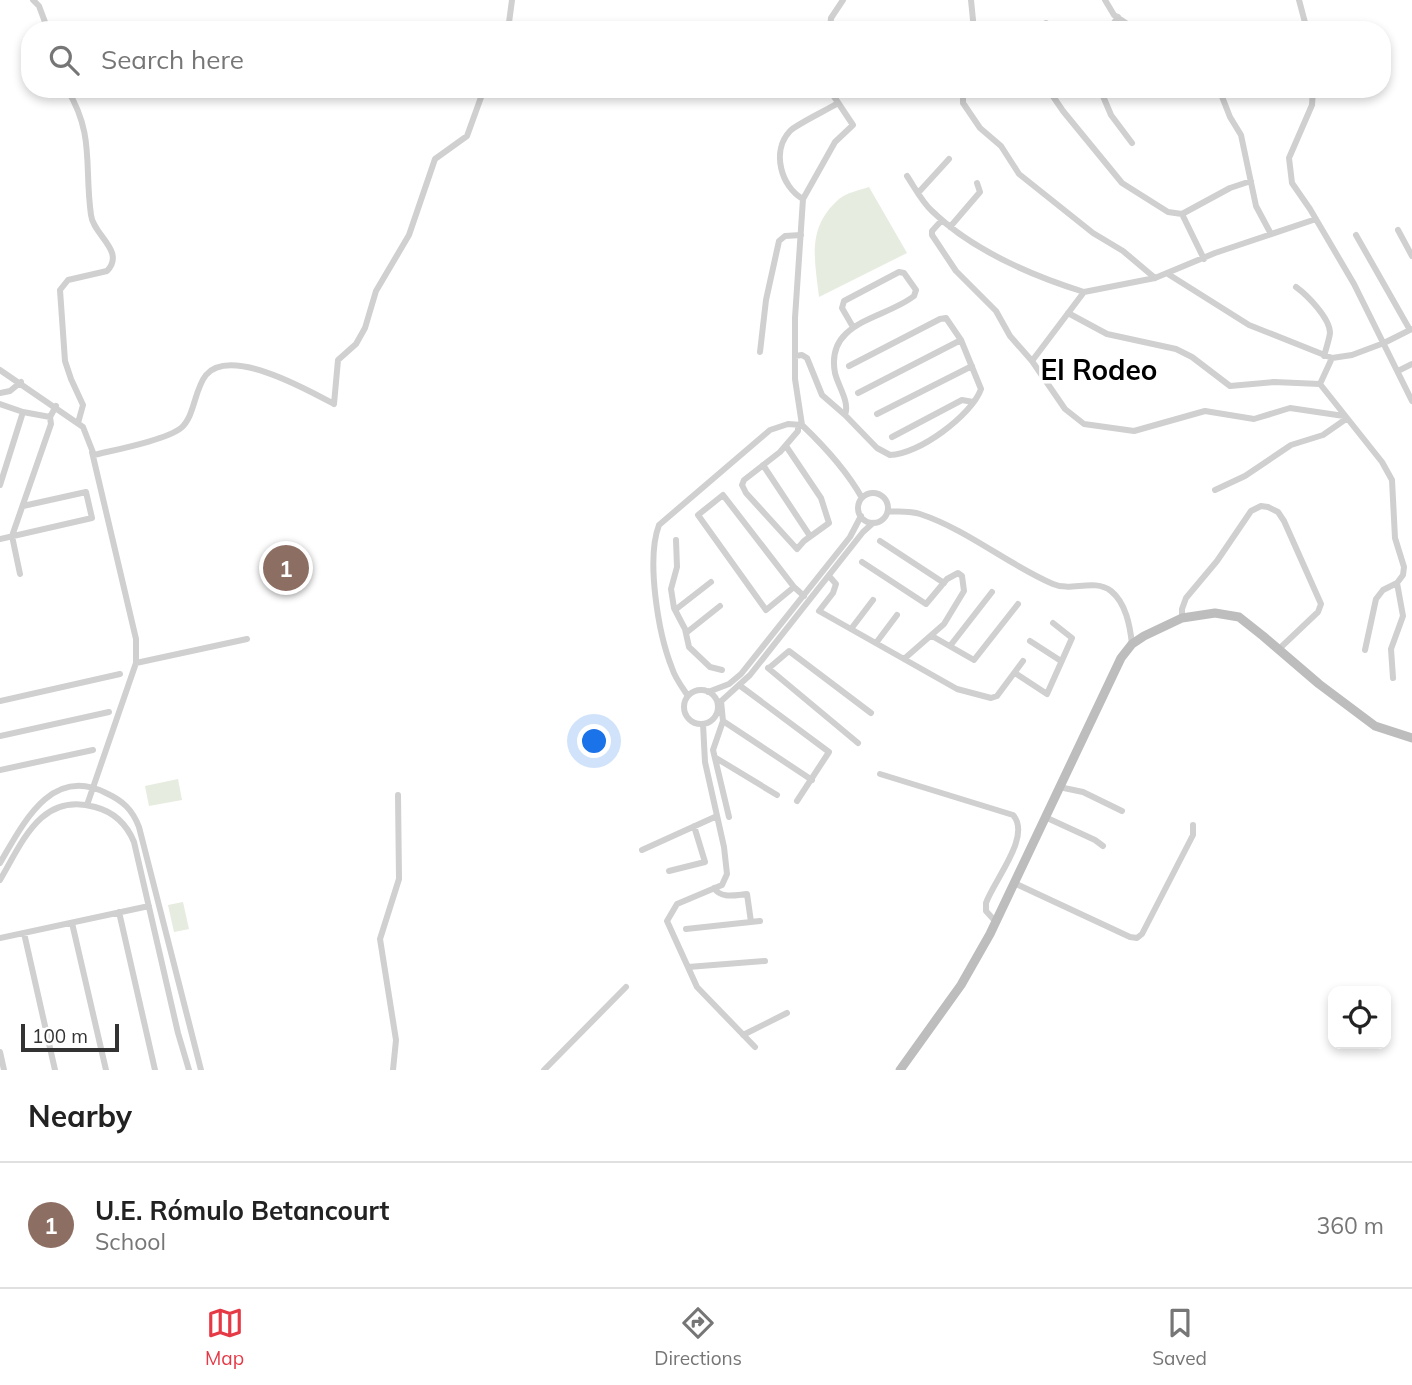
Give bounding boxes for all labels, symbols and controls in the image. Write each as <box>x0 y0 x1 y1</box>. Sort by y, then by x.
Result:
search box <box>21 21 1391 98</box>
icon: search <box>45 41 83 79</box>
text: Search here <box>101 43 244 76</box>
district label: El Rodeo <box>1041 352 1157 387</box>
pin: 1 <box>263 542 309 594</box>
your location <box>577 724 611 758</box>
map controls <box>1328 986 1391 1049</box>
button: locate <box>1328 986 1391 1049</box>
scale bar <box>21 1021 119 1053</box>
text: 100 m <box>32 1024 88 1048</box>
text: Nearby <box>28 1097 132 1135</box>
text: U.E. Rómulo Betancourt <box>95 1194 389 1227</box>
text: 1 <box>44 1211 58 1240</box>
text: 360 m <box>1316 1211 1384 1240</box>
text: School <box>95 1227 166 1256</box>
tab: Map <box>205 1304 244 1370</box>
tab: Directions <box>654 1304 742 1370</box>
tab: Saved <box>1152 1304 1207 1370</box>

